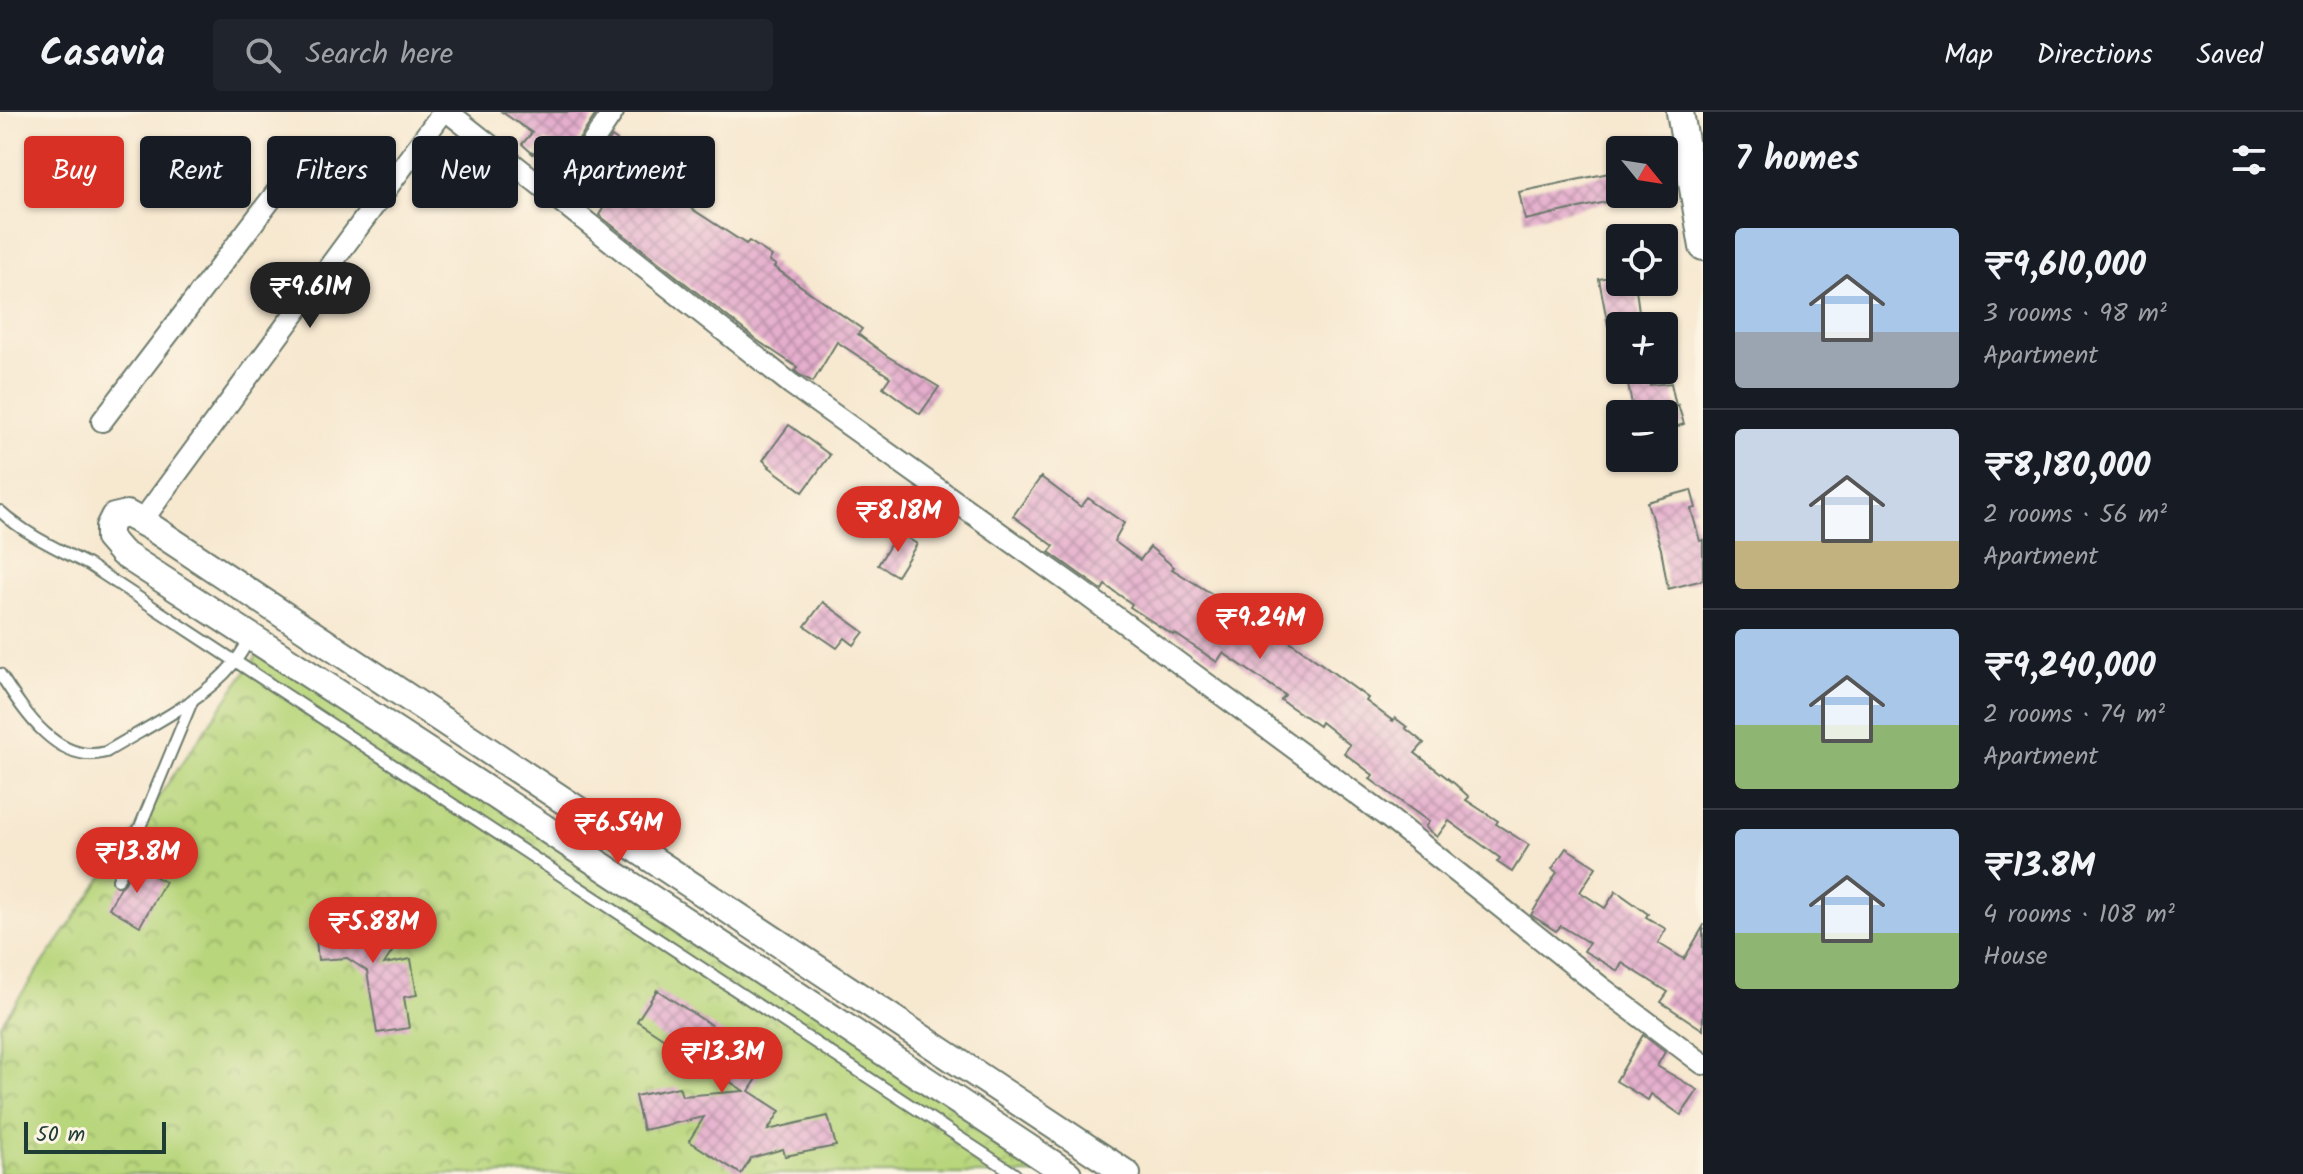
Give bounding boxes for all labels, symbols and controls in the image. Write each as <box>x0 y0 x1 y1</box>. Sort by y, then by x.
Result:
search box <box>213 19 773 91</box>
text: Casavia <box>40 25 165 85</box>
text: Search here <box>305 31 453 79</box>
icon: search <box>241 33 285 77</box>
text: Map <box>1944 33 1993 78</box>
text: Directions <box>2037 33 2153 78</box>
text: Saved <box>2197 33 2263 78</box>
text: 7 homes <box>1735 133 1859 187</box>
chip: Buy <box>24 136 124 208</box>
chip: Rent <box>140 136 251 208</box>
chip: Filters <box>267 136 396 208</box>
chip: New <box>412 136 518 208</box>
chip: Apartment <box>534 136 715 208</box>
north arrow <box>1606 136 1678 208</box>
map controls <box>1606 136 1678 472</box>
icon: filters <box>2227 138 2271 182</box>
button: locate <box>1606 224 1678 296</box>
text: ₹9,610,000 <box>1983 239 2146 293</box>
icon: home <box>1799 260 1895 356</box>
pin: ₹9.61M <box>245 262 375 330</box>
text: ₹9.61M <box>268 267 352 309</box>
text: 3 rooms · 98 m² <box>1983 293 2167 335</box>
button: + <box>1606 312 1678 384</box>
text: Apartment <box>1983 335 2098 377</box>
button: − <box>1606 400 1678 472</box>
text: ₹8,180,000 <box>1983 440 2151 494</box>
icon: home <box>1799 461 1895 557</box>
pin: ₹8.18M <box>833 486 963 554</box>
text: ₹8.18M <box>855 491 941 533</box>
text: 2 rooms · 56 m² <box>1983 494 2167 536</box>
text: Apartment <box>1983 536 2098 578</box>
pin: ₹9.24M <box>1195 593 1325 661</box>
text: ₹9.24M <box>1215 598 1305 640</box>
text: ₹9,240,000 <box>1983 640 2156 694</box>
icon: home <box>1799 661 1895 757</box>
text: 2 rooms · 74 m² <box>1983 694 2165 736</box>
text: Apartment <box>1983 736 2098 778</box>
pin: ₹6.54M <box>553 798 683 866</box>
text: ₹6.54M <box>573 803 663 845</box>
pin: ₹13.8M <box>72 827 202 895</box>
text: ₹13.8M <box>94 832 180 874</box>
text: ₹13.8M <box>1983 840 2095 894</box>
icon: home <box>1799 861 1895 957</box>
text: 4 rooms · 108 m² <box>1983 894 2175 936</box>
pin: ₹5.88M <box>308 897 438 965</box>
text: ₹5.88M <box>327 902 419 944</box>
text: House <box>1983 936 2047 978</box>
pin: ₹13.3M <box>657 1027 787 1095</box>
text: ₹13.3M <box>680 1032 764 1074</box>
scale bar <box>24 1118 166 1154</box>
text: 50 m <box>36 1118 85 1153</box>

